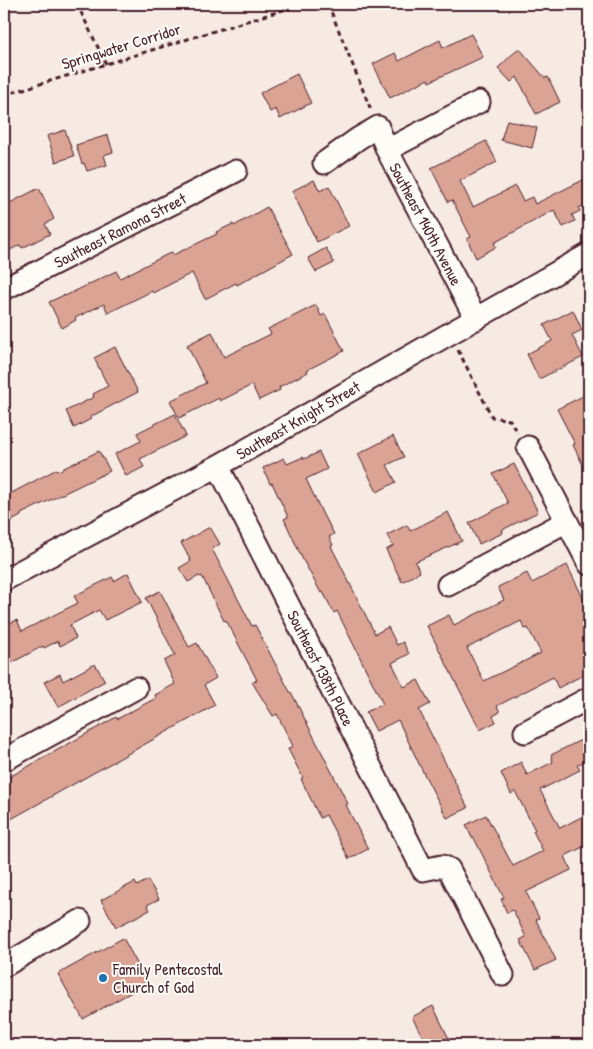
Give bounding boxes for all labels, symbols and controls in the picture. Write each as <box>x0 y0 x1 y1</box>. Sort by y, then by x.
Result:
street label: Springwater Corridor <box>59 17 183 75</box>
street label: Southeast 140th Avenue <box>384 159 468 290</box>
street label: Southeast Ramona Street <box>50 187 190 273</box>
street label: Southeast Knight Street <box>232 375 364 464</box>
street label: Southeast 138th Place <box>282 606 360 730</box>
place label: Family Pentecostal Church of God <box>112 958 223 998</box>
marker: Family Pentecostal Church of God <box>97 972 109 984</box>

